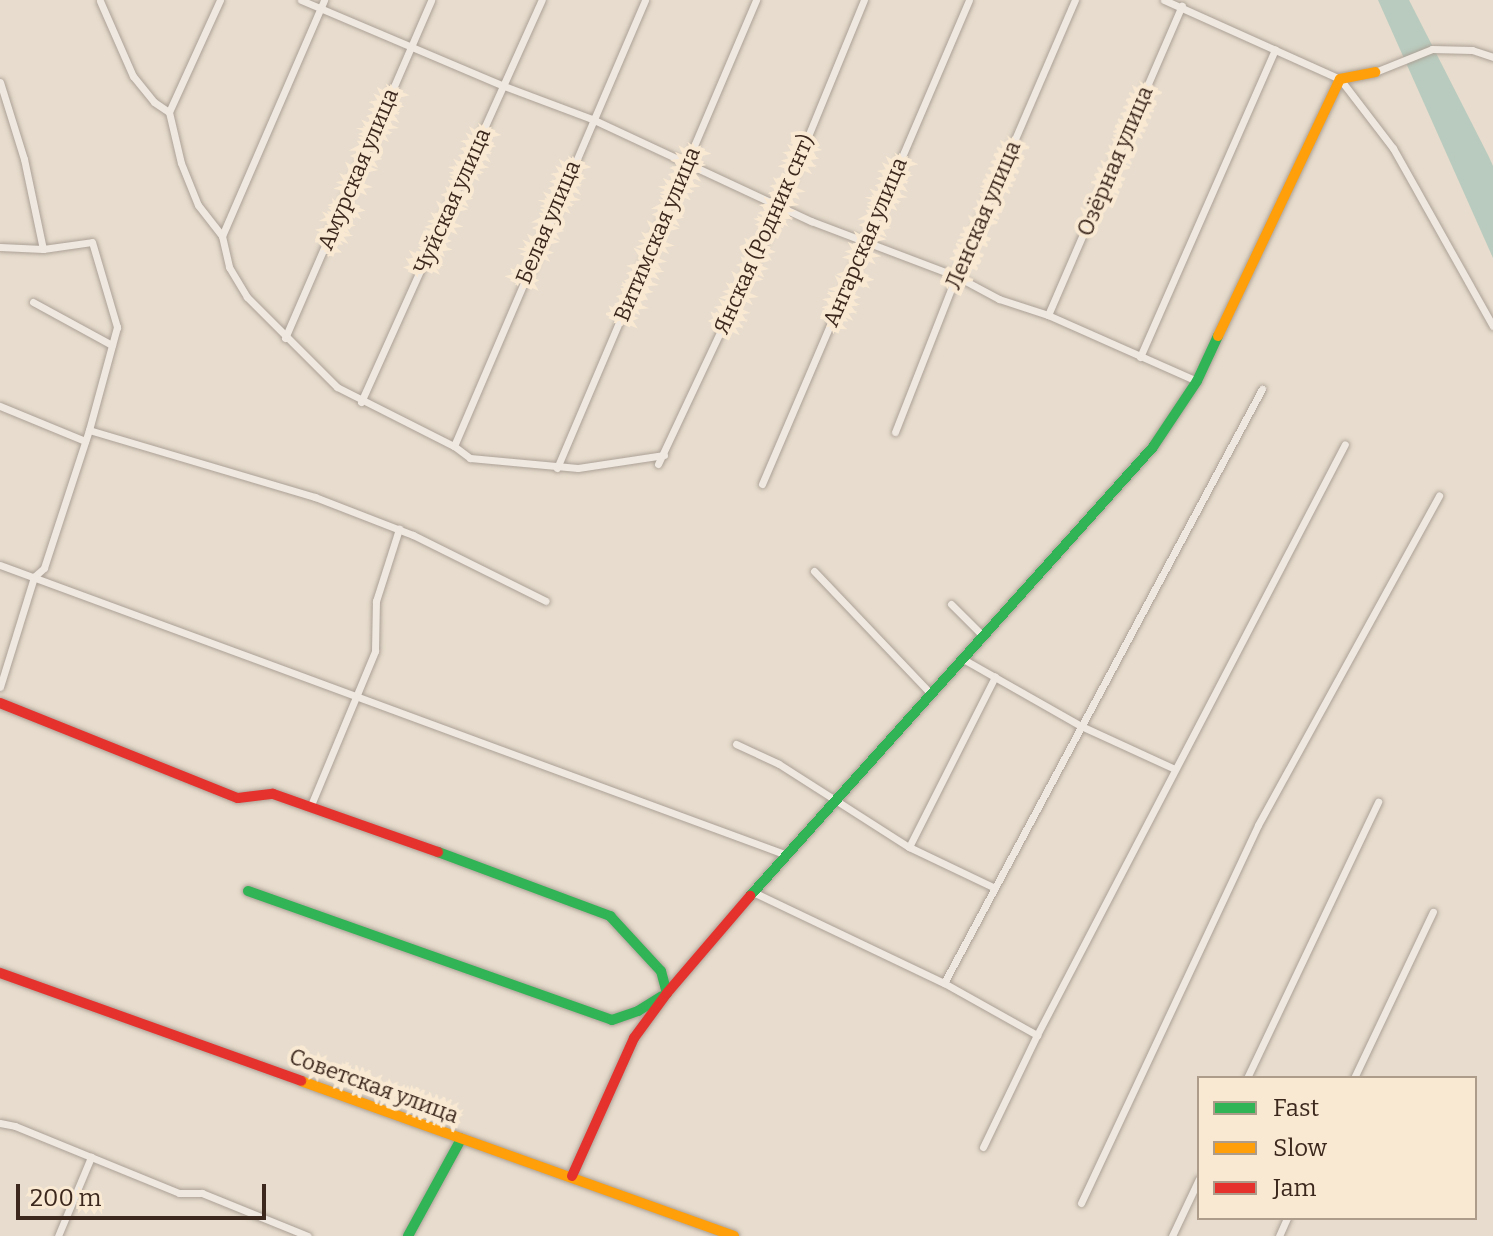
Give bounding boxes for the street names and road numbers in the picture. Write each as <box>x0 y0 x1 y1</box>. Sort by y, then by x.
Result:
street label: Озёрная улица <box>1072 82 1158 240</box>
street label: Амурская улица <box>312 84 404 254</box>
street label: Чуйская улица <box>408 124 496 278</box>
street label: Янская (Родник снт) <box>708 130 820 338</box>
street label: Ленская улица <box>940 137 1026 293</box>
street label: Витимская улица <box>608 143 706 325</box>
street label: Ангарская улица <box>817 153 913 331</box>
street label: Белая улица <box>510 156 586 288</box>
street label: Советская улица <box>286 1043 462 1129</box>

